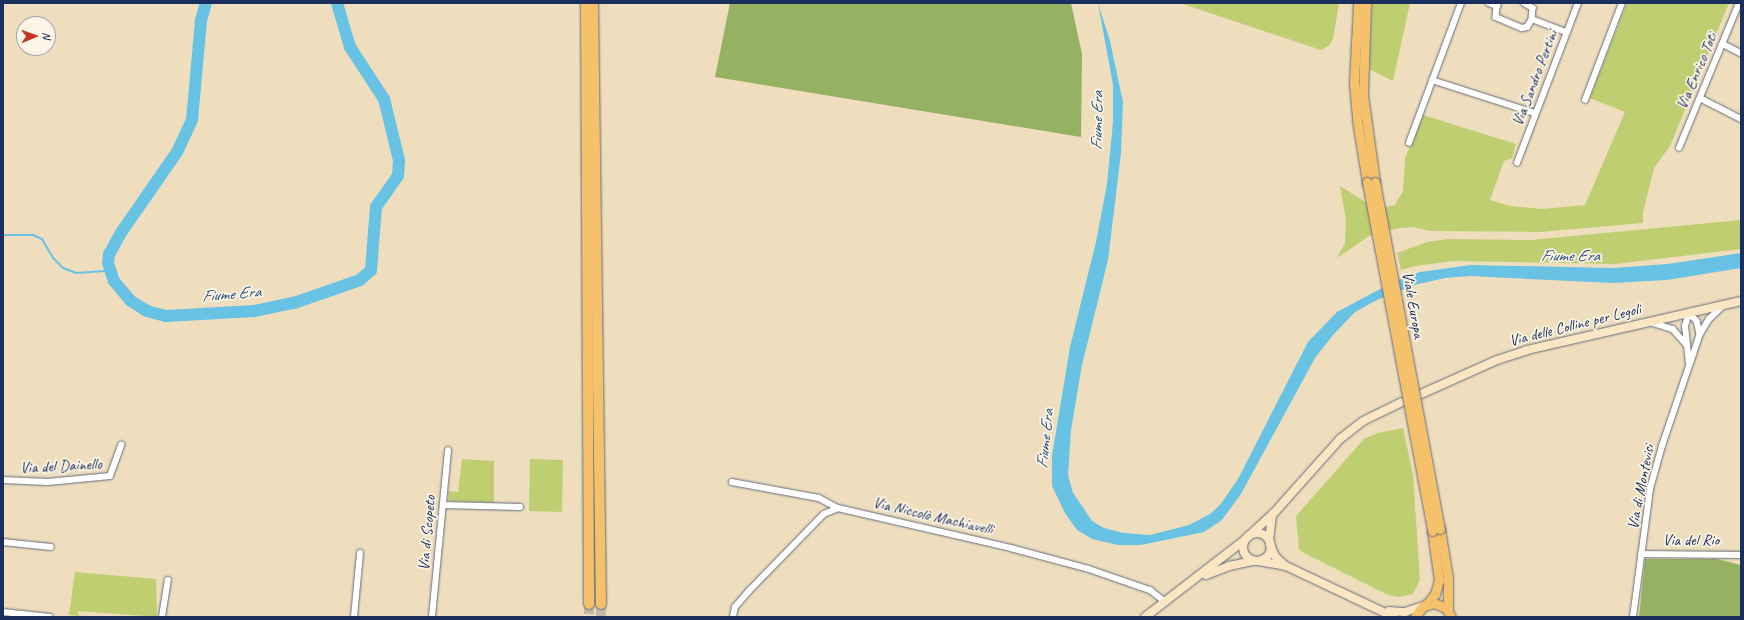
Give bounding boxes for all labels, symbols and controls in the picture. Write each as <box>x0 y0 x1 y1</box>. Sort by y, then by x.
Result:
north arrow <box>16 16 56 56</box>
street label: Via Sandro Pertini <box>1508 27 1562 129</box>
street label: Via Enrico Toti <box>1672 30 1722 112</box>
text: N <box>40 32 54 39</box>
water label: Fiume Era <box>1086 91 1108 151</box>
water label: Fiume Era <box>1541 246 1599 266</box>
street label: Viale Europa <box>1398 270 1428 340</box>
water label: Fiume Era <box>201 281 261 307</box>
street label: Via delle Colline per Legoli <box>1507 299 1643 351</box>
water label: Fiume Era <box>1032 409 1058 469</box>
street label: Via di Montevisi <box>1623 443 1659 531</box>
street label: Via del Dainello <box>20 454 102 478</box>
street label: Via Niccolò Machiavelli <box>871 493 995 539</box>
street label: Via di Scopeto <box>414 495 440 571</box>
street label: Via del Rio <box>1663 530 1719 550</box>

